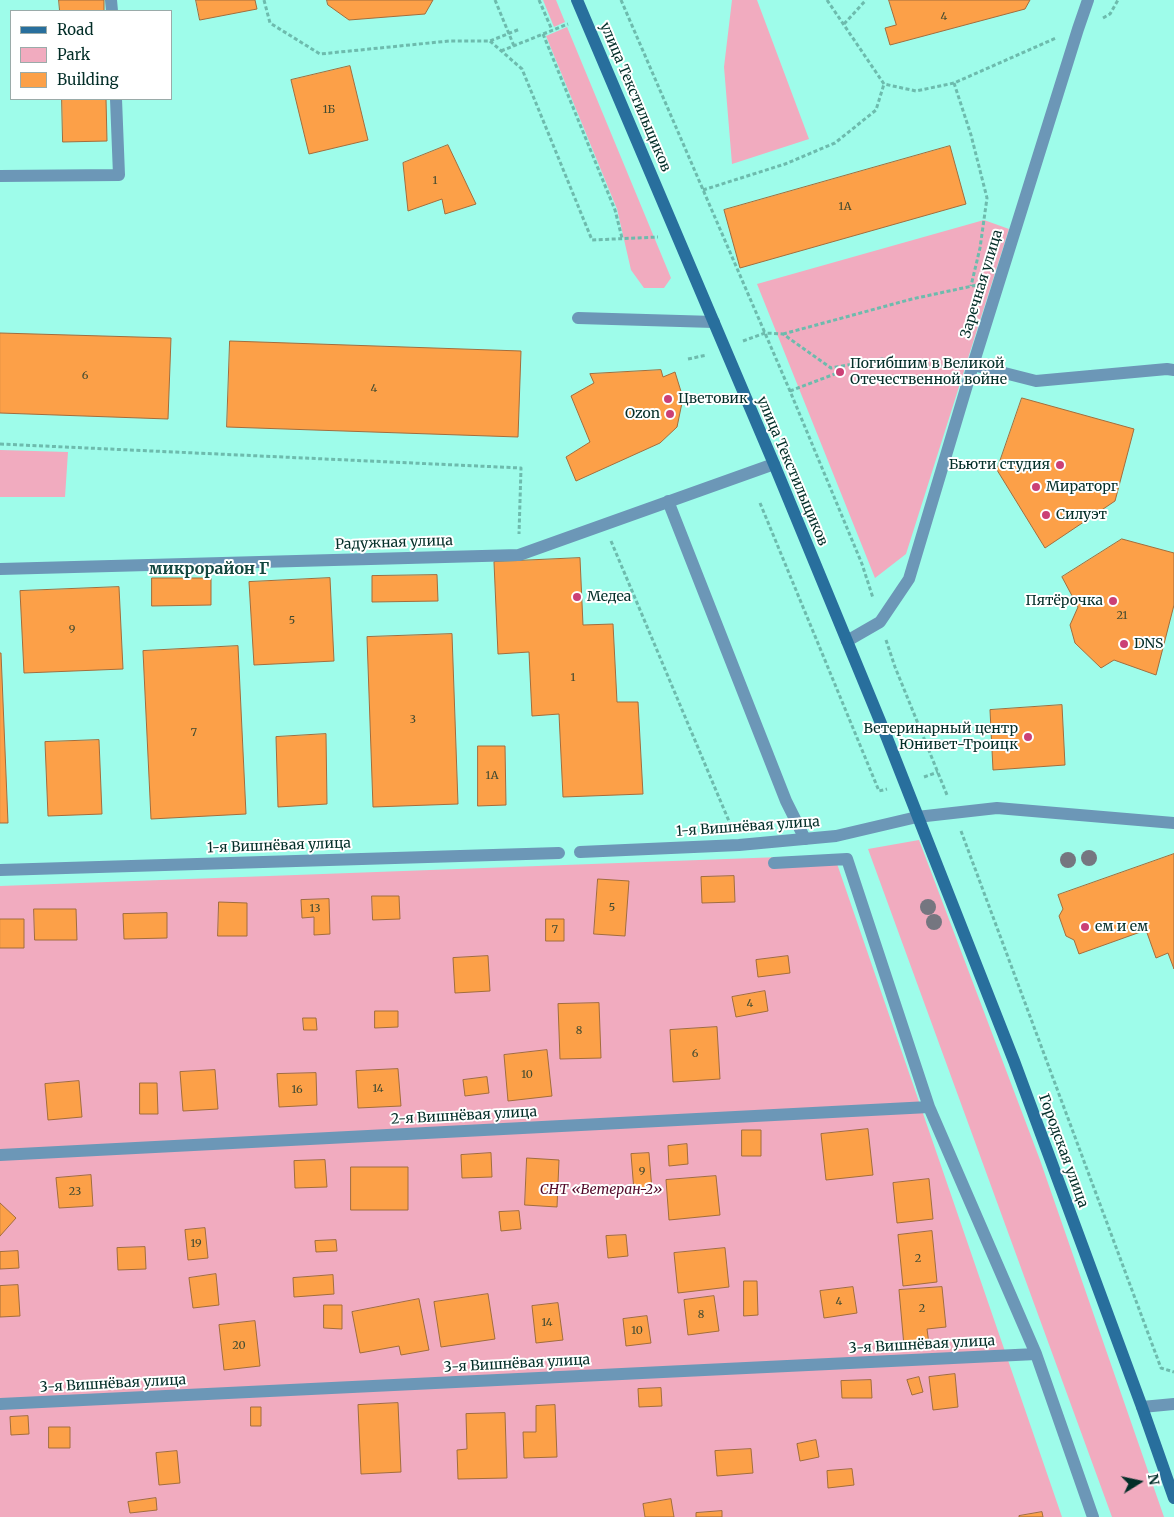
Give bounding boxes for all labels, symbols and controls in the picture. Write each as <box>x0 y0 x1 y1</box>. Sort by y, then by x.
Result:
legend <box>10 10 172 100</box>
house number: 4 <box>941 10 947 24</box>
text: Road <box>57 20 93 39</box>
street label: улица Текстильщиков <box>596 20 674 174</box>
text: Park <box>57 45 90 64</box>
text: Building <box>57 70 119 89</box>
house number: 1Б <box>323 103 335 117</box>
house number: 1 <box>433 174 437 188</box>
house number: 1А <box>839 200 851 214</box>
street label: Заречная улица <box>957 228 1007 340</box>
place label: Погибшим в Великой Отечественной войне <box>850 356 1007 388</box>
marker: Погибшим в Великой Отечественной войне <box>834 366 846 378</box>
house number: 6 <box>82 369 88 383</box>
house number: 4 <box>371 382 377 396</box>
place label: Цветовик <box>678 391 748 407</box>
marker: Цветовик <box>662 393 674 405</box>
street label: улица Текстильщиков <box>753 394 831 548</box>
place label: Ozon <box>625 406 660 422</box>
marker: Ozon <box>664 408 676 420</box>
place label: Бьюти студия <box>949 457 1050 473</box>
marker: Бьюти студия <box>1054 459 1066 471</box>
place label: Мираторг <box>1046 479 1118 495</box>
marker: Мираторг <box>1030 481 1042 493</box>
place label: Силуэт <box>1056 507 1107 523</box>
marker: Силуэт <box>1040 509 1052 521</box>
street label: Радужная улица <box>335 533 453 553</box>
district label: микрорайон Г <box>149 559 269 579</box>
place label: Медеа <box>587 589 631 605</box>
marker: Медеа <box>571 591 583 603</box>
place label: Пятёрочка <box>1026 593 1103 609</box>
marker: Пятёрочка <box>1107 595 1119 607</box>
house number: 21 <box>1116 609 1128 623</box>
house number: 5 <box>289 614 295 628</box>
house number: 9 <box>69 623 75 637</box>
place label: DNS <box>1134 636 1163 652</box>
marker: DNS <box>1118 638 1130 650</box>
house number: 1 <box>571 671 575 685</box>
house number: 3 <box>410 713 416 727</box>
place label: Ветеринарный центр Юнивет-Троицк <box>863 721 1018 754</box>
house number: 7 <box>191 726 197 740</box>
marker: Ветеринарный центр Юнивет-Троицк <box>1022 731 1034 743</box>
house number: 1А <box>486 769 498 783</box>
street label: 1-я Вишнёвая улица <box>676 814 820 840</box>
street label: 1-я Вишнёвая улица <box>207 835 351 857</box>
house number: 5 <box>609 901 615 915</box>
house number: 13 <box>310 902 320 916</box>
place label: ем и ем <box>1095 919 1148 935</box>
marker: ем и ем <box>1079 921 1091 933</box>
house number: 7 <box>552 923 558 937</box>
house number: 4 <box>747 997 753 1011</box>
house number: 8 <box>576 1024 582 1038</box>
house number: 6 <box>692 1047 698 1061</box>
house number: 10 <box>521 1068 533 1082</box>
house number: 14 <box>372 1082 384 1096</box>
house number: 16 <box>291 1083 303 1097</box>
street label: Городская улица <box>1035 1092 1091 1210</box>
street label: 2-я Вишнёвая улица <box>391 1104 537 1128</box>
house number: 9 <box>639 1165 645 1179</box>
park label: СНТ «Ветеран-2» <box>540 1182 662 1198</box>
house number: 23 <box>69 1185 81 1199</box>
house number: 19 <box>190 1237 202 1251</box>
house number: 2 <box>915 1252 921 1266</box>
house number: 4 <box>836 1295 842 1309</box>
house number: 2 <box>919 1302 925 1316</box>
house number: 8 <box>698 1308 704 1322</box>
house number: 14 <box>541 1316 553 1330</box>
house number: 10 <box>631 1324 643 1338</box>
street label: 3-я Вишнёвая улица <box>848 1333 996 1357</box>
house number: 20 <box>232 1339 246 1353</box>
street label: 3-я Вишнёвая улица <box>443 1352 591 1376</box>
street label: 3-я Вишнёвая улица <box>39 1372 187 1396</box>
north arrow <box>1114 1457 1164 1507</box>
text: N <box>1144 1472 1164 1486</box>

